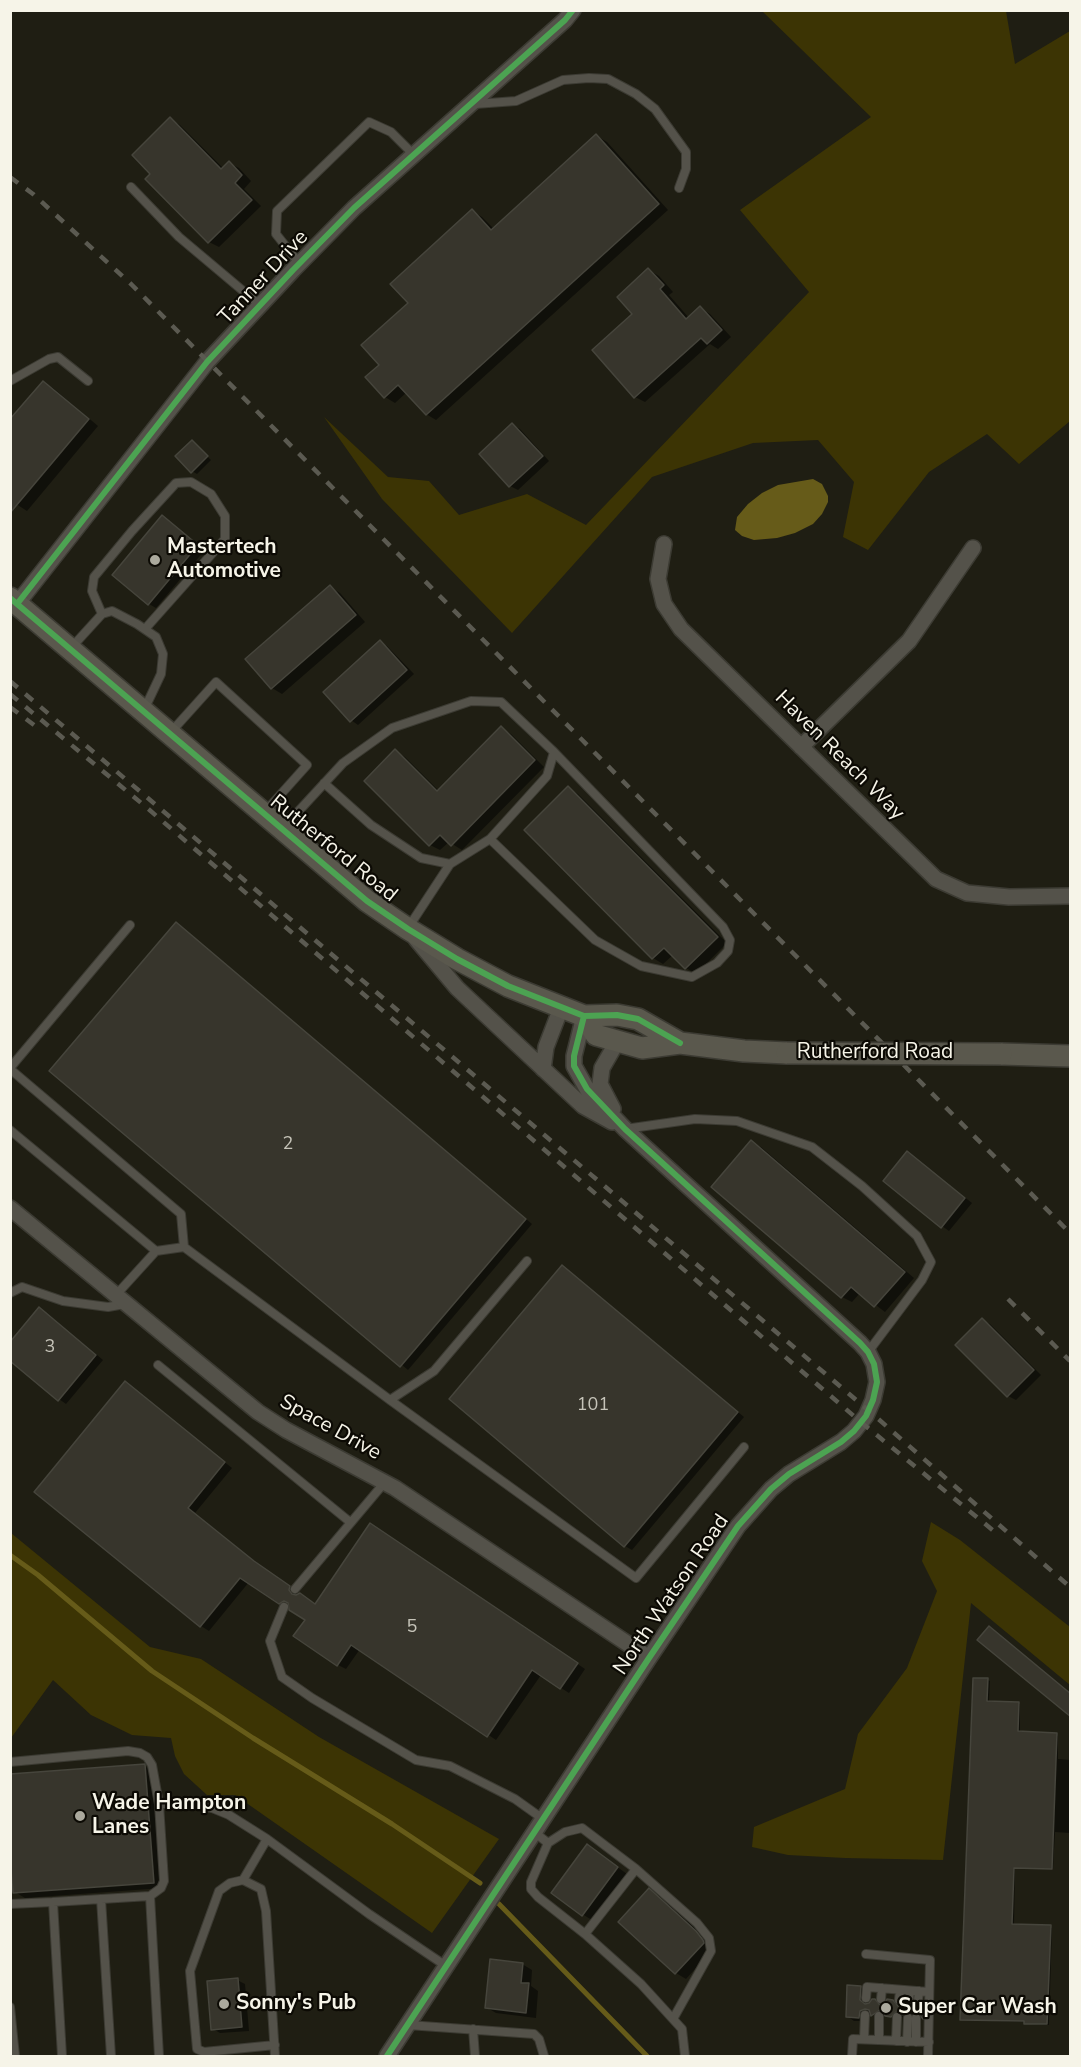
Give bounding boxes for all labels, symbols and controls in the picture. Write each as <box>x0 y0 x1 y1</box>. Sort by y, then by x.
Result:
street label: Tanner Drive <box>214 226 314 330</box>
place label: Mastertech Automotive <box>167 535 281 585</box>
marker: Mastertech Automotive <box>148 553 162 567</box>
street label: Haven Reach Way <box>769 686 909 826</box>
street label: Rutherford Road <box>264 790 402 908</box>
street label: Rutherford Road <box>797 1040 953 1066</box>
house number: 2 <box>283 1134 293 1156</box>
house number: 3 <box>45 1337 55 1359</box>
street label: Space Drive <box>275 1390 385 1466</box>
house number: 101 <box>577 1395 609 1417</box>
street label: North Watson Road <box>609 1510 735 1680</box>
house number: 5 <box>407 1617 417 1639</box>
place label: Wade Hampton Lanes <box>92 1791 246 1841</box>
marker: Wade Hampton Lanes <box>73 1809 87 1823</box>
place label: Sonny's Pub <box>236 1991 356 2017</box>
place label: Super Car Wash <box>898 1995 1057 2021</box>
marker: Sonny's Pub <box>217 1997 231 2011</box>
marker: Super Car Wash <box>879 2001 893 2015</box>

